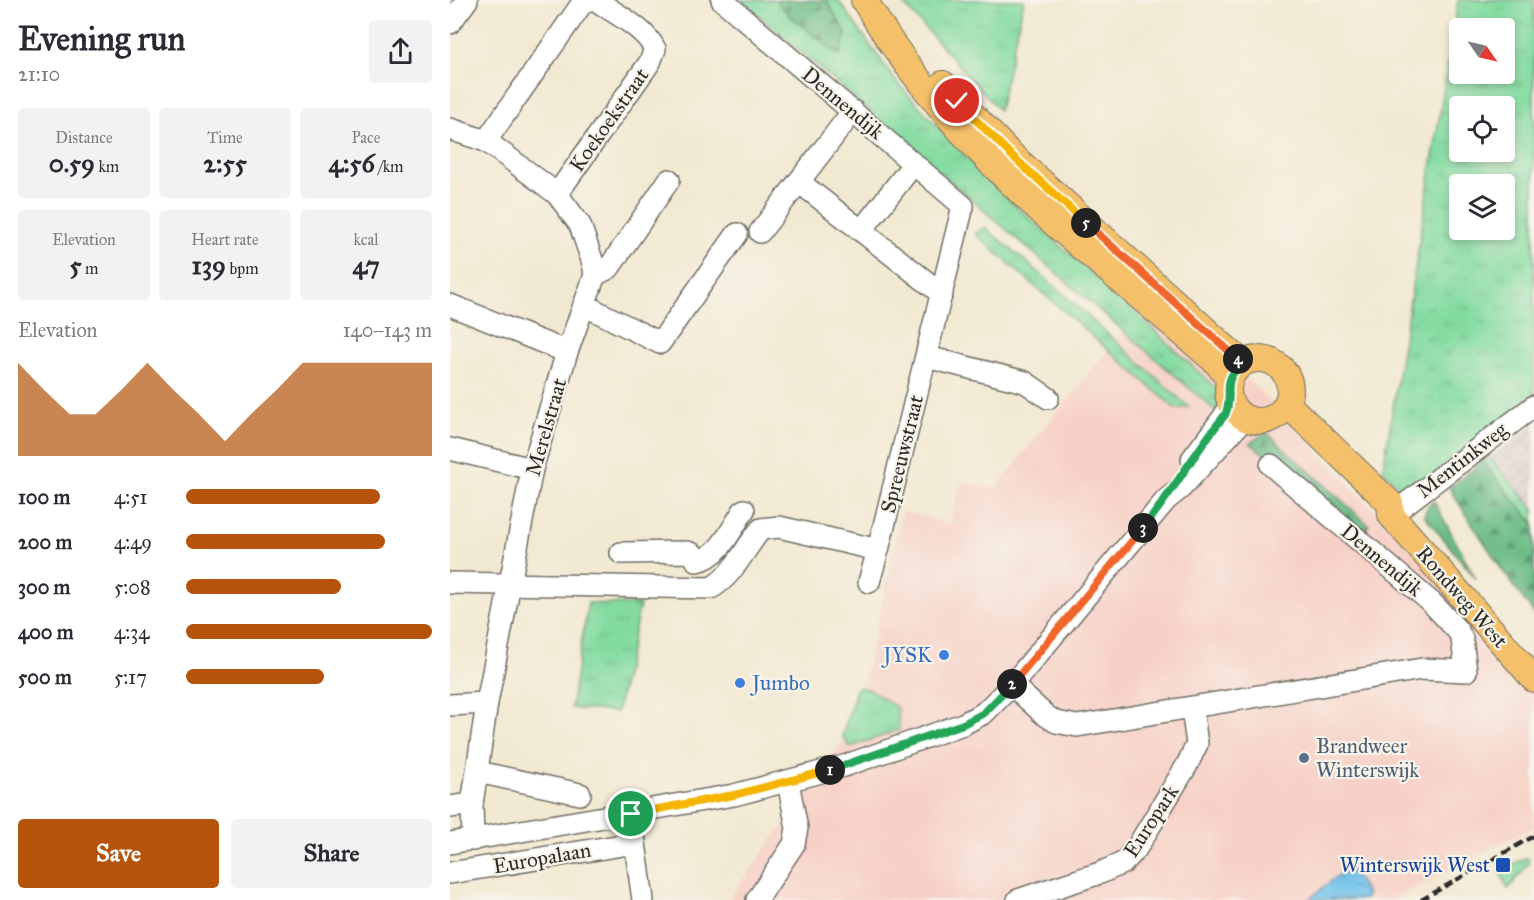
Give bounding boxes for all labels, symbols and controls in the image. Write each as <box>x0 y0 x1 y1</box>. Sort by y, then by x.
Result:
north arrow <box>1449 18 1515 84</box>
map controls <box>1449 18 1515 240</box>
text: Evening run <box>18 19 185 59</box>
button: share <box>369 20 432 83</box>
street label: Dennendijk <box>797 61 890 145</box>
text: 21:10 <box>18 62 60 86</box>
street label: Koekoekstraat <box>564 63 655 177</box>
pin <box>931 75 982 126</box>
icon: check <box>940 84 973 117</box>
button: locate <box>1449 96 1515 162</box>
text: Distance <box>55 128 113 147</box>
text: Time <box>207 128 243 147</box>
text: Pace <box>351 128 381 147</box>
text: 0.59 <box>49 147 95 179</box>
text: 2:55 <box>203 147 247 179</box>
text: 4:56 <box>328 147 375 179</box>
text: km <box>95 157 119 176</box>
text: /km <box>375 157 404 176</box>
button: layers <box>1449 174 1515 240</box>
pin: 5 <box>1071 208 1101 238</box>
text: 5 <box>1082 213 1090 232</box>
text: Elevation <box>52 230 116 249</box>
text: Heart rate <box>191 230 259 249</box>
text: kcal <box>353 230 379 249</box>
text: 5 <box>70 249 82 281</box>
text: 139 <box>191 249 226 281</box>
text: 47 <box>352 249 380 281</box>
text: m <box>82 259 98 278</box>
text: bpm <box>226 259 259 278</box>
text: Elevation <box>18 318 97 342</box>
text: 140–143 m <box>343 318 432 342</box>
pin: 4 <box>1223 344 1253 374</box>
text: 4 <box>1234 349 1242 368</box>
street label: Merelstraat <box>520 375 572 479</box>
street label: Spreeuwstraat <box>875 392 929 516</box>
street label: Mentinkweg <box>1411 416 1513 503</box>
text: 100 m <box>18 485 70 509</box>
text: 4:51 <box>114 485 147 509</box>
pin: 3 <box>1128 513 1158 543</box>
text: 3 <box>1140 518 1146 537</box>
street label: Dennendijk <box>1336 518 1429 602</box>
text: 200 m <box>18 530 72 554</box>
text: 4:49 <box>114 530 152 554</box>
street label: Rondweg West <box>1411 541 1514 654</box>
text: 300 m <box>18 575 70 599</box>
text: 5:08 <box>114 575 151 599</box>
text: 400 m <box>18 620 74 644</box>
text: 4:34 <box>114 620 149 644</box>
place label: JYSK <box>881 642 933 668</box>
marker: JYSK <box>937 648 951 662</box>
text: 500 m <box>18 665 72 689</box>
text: 5:17 <box>114 665 147 689</box>
pin: 2 <box>997 669 1027 699</box>
place label: Jumbo <box>750 670 810 696</box>
text: 2 <box>1008 674 1016 693</box>
marker: Jumbo <box>733 676 747 690</box>
place label: Brandweer Winterswijk <box>1316 733 1419 783</box>
marker: Brandweer Winterswijk <box>1297 751 1311 765</box>
pin: 1 <box>815 755 845 785</box>
text: 1 <box>827 760 833 779</box>
street label: Europark <box>1118 780 1184 862</box>
pin <box>605 788 656 839</box>
icon: arrive <box>614 797 647 830</box>
button: Save <box>18 819 219 888</box>
button: Share <box>231 819 432 888</box>
street label: Europalaan <box>491 837 593 879</box>
place label: Winterswijk West <box>1340 852 1491 878</box>
marker: Winterswijk West <box>1494 856 1512 874</box>

